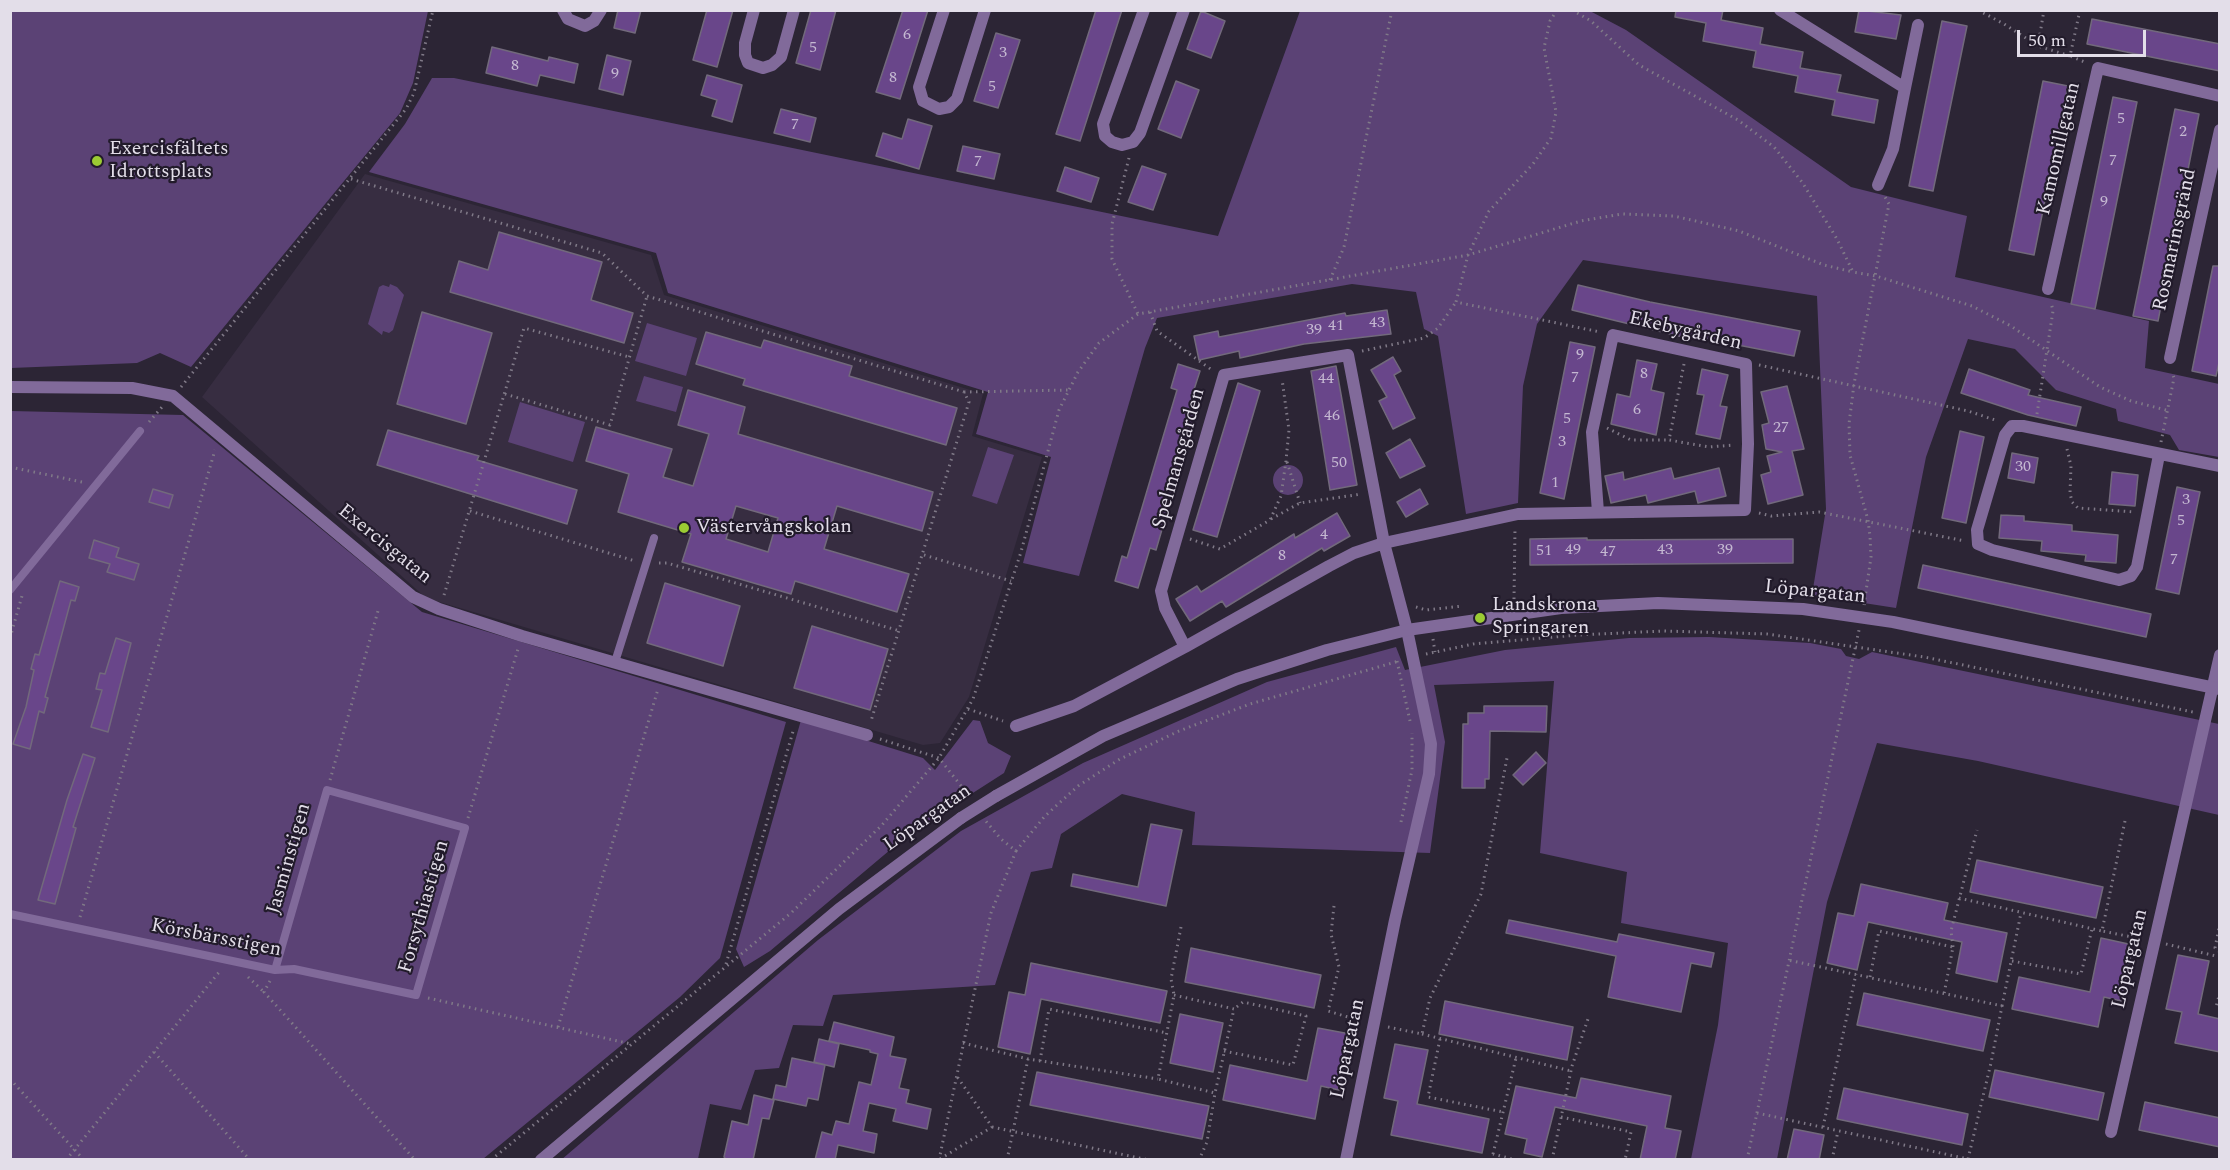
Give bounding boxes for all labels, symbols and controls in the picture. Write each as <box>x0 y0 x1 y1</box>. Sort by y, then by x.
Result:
scale bar <box>2020 18 2149 56</box>
house number: 6 <box>903 26 911 46</box>
text: 50 m <box>2028 27 2066 54</box>
house number: 5 <box>809 39 817 59</box>
house number: 3 <box>999 44 1007 64</box>
house number: 8 <box>511 57 519 77</box>
house number: 9 <box>611 65 619 85</box>
house number: 8 <box>889 69 897 89</box>
house number: 5 <box>988 78 996 98</box>
street label: Kamomillgatan <box>2033 80 2087 218</box>
house number: 5 <box>2117 110 2125 130</box>
house number: 7 <box>791 116 799 136</box>
house number: 2 <box>2179 123 2187 143</box>
place label: Exercisfältets Idrottsplats <box>109 138 229 185</box>
house number: 7 <box>2109 152 2117 172</box>
house number: 7 <box>974 153 982 173</box>
marker: Exercisfältets Idrottsplats <box>90 154 104 168</box>
street label: Rosmarinsgränd <box>2149 166 2203 314</box>
house number: 9 <box>2100 193 2108 213</box>
street label: Ekebygården <box>1626 307 1744 357</box>
house number: 43 <box>1369 314 1385 334</box>
house number: 41 <box>1328 317 1344 337</box>
house number: 39 <box>1306 321 1322 341</box>
house number: 9 <box>1576 346 1584 366</box>
house number: 8 <box>1640 365 1648 385</box>
house number: 7 <box>1571 369 1579 389</box>
house number: 44 <box>1318 370 1334 390</box>
street label: Spelmansgården <box>1148 386 1212 532</box>
house number: 6 <box>1633 401 1641 421</box>
house number: 46 <box>1324 407 1340 427</box>
house number: 5 <box>1563 410 1571 430</box>
house number: 27 <box>1773 419 1789 439</box>
house number: 3 <box>1558 433 1566 453</box>
house number: 50 <box>1331 454 1347 474</box>
house number: 30 <box>2015 458 2031 478</box>
house number: 1 <box>1551 474 1559 494</box>
house number: 3 <box>2182 491 2190 511</box>
street label: Exercisgatan <box>332 500 436 590</box>
house number: 5 <box>2177 512 2185 532</box>
place label: Västervångskolan <box>696 516 852 540</box>
marker: Västervångskolan <box>677 521 691 535</box>
house number: 4 <box>1320 526 1328 546</box>
house number: 49 <box>1565 541 1581 561</box>
house number: 43 <box>1657 541 1673 561</box>
house number: 39 <box>1717 541 1733 561</box>
house number: 51 <box>1536 542 1552 562</box>
house number: 47 <box>1600 543 1616 563</box>
house number: 8 <box>1278 547 1286 567</box>
house number: 7 <box>2170 551 2178 571</box>
street label: Löpargatan <box>1763 576 1867 610</box>
place label: Landskrona Springaren <box>1492 594 1597 641</box>
marker: Landskrona Springaren <box>1473 611 1487 625</box>
street label: Löpargatan <box>880 780 976 858</box>
street label: Jasminstigen <box>263 801 317 917</box>
street label: Forsythiastigen <box>395 838 455 976</box>
street label: Löpargatan <box>2108 907 2154 1011</box>
street label: Körsbärsstigen <box>149 915 283 963</box>
street label: Löpargatan <box>1327 997 1371 1101</box>

